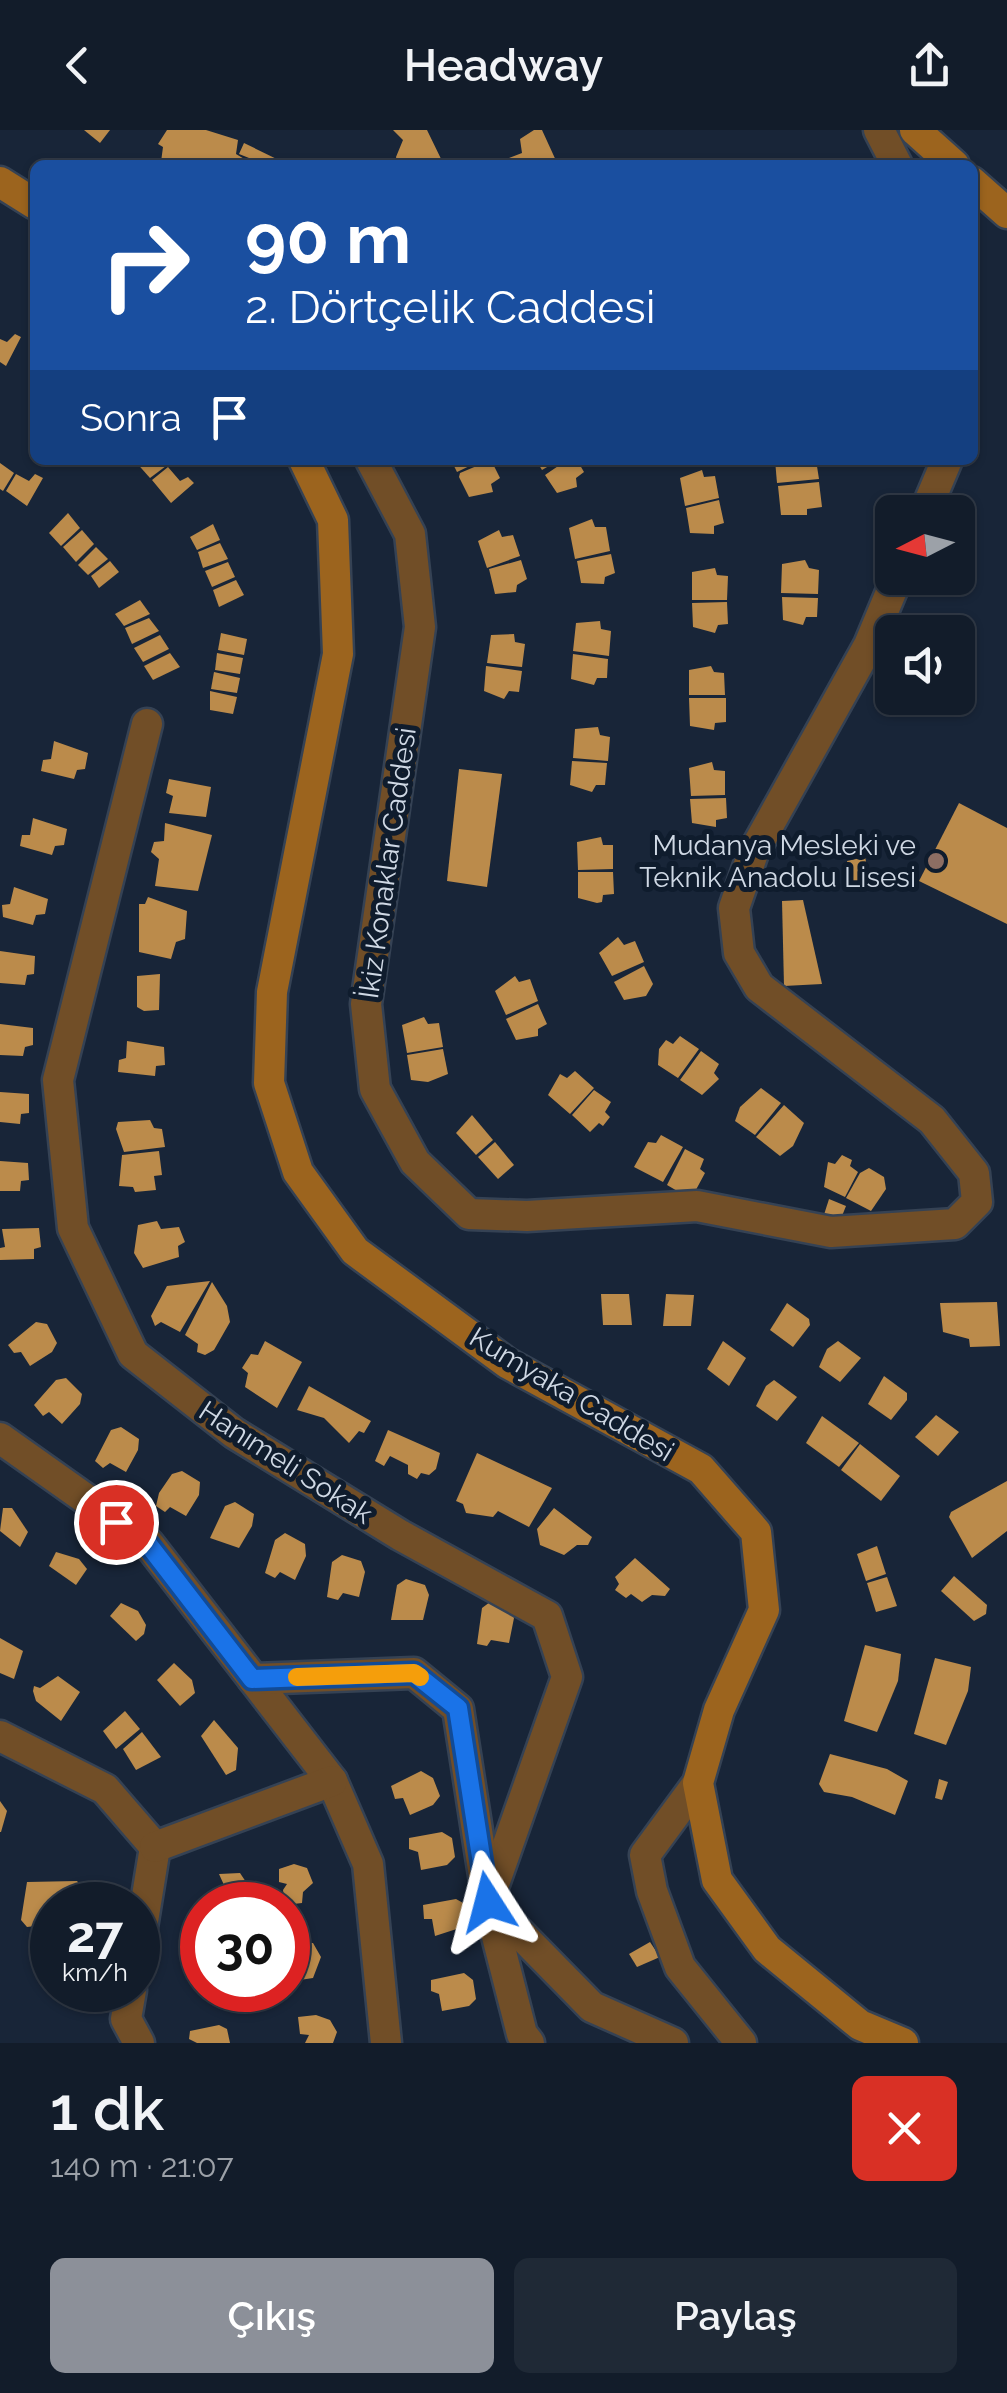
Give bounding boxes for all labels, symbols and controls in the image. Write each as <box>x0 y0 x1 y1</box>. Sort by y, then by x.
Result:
icon: back <box>50 38 105 93</box>
icon: share <box>902 38 957 93</box>
text: Headway <box>404 39 603 92</box>
text: 90 m <box>245 197 411 279</box>
icon: right <box>80 200 210 330</box>
text: 2. Dörtçelik Caddesi <box>245 281 655 334</box>
icon: arrive <box>202 390 257 445</box>
text: Sonra <box>80 395 182 440</box>
north arrow <box>875 495 975 595</box>
map controls <box>875 495 975 715</box>
button: sound <box>875 615 975 715</box>
street label: İkiz Konaklar Caddesi <box>352 725 423 1001</box>
place label: Mudanya Mesleki ve Teknik Anadolu Lisesi <box>639 829 916 894</box>
marker: Mudanya Mesleki ve Teknik Anadolu Lisesi <box>925 850 947 872</box>
street label: Kumyaka Caddesi <box>464 1320 680 1468</box>
street label: Hanımeli Sokak <box>193 1394 379 1531</box>
pin <box>74 1480 159 1565</box>
icon: arrive <box>89 1495 144 1550</box>
position arrow <box>436 1850 540 1954</box>
speed limit sign: 30 <box>180 1882 310 2012</box>
text: 27 <box>67 1905 123 1964</box>
text: km/h <box>62 1957 128 1987</box>
text: 1 dk <box>50 2074 164 2144</box>
button: close <box>852 2076 957 2181</box>
text: 140 m · 21:07 <box>50 2147 234 2184</box>
button: Çıkış <box>50 2258 494 2373</box>
button: Paylaş <box>514 2258 957 2373</box>

